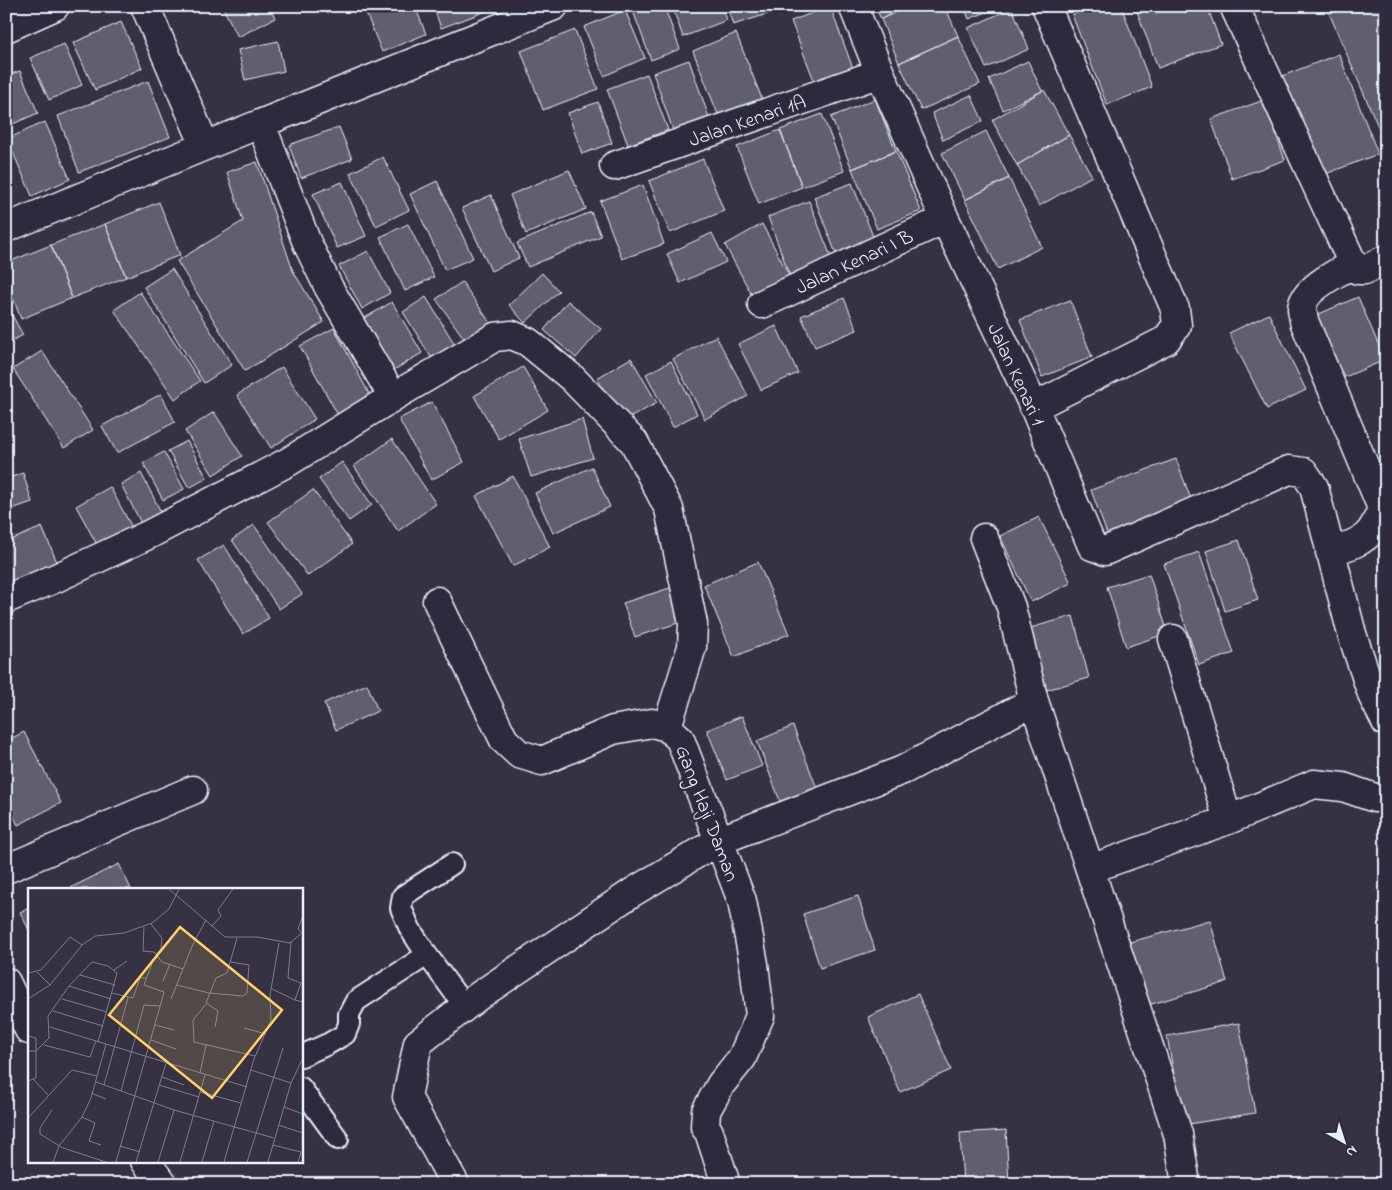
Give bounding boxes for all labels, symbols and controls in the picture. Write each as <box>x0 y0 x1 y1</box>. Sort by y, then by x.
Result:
street label: Jalan Kenari 1A <box>685 89 810 156</box>
street label: Jalan Kenari I B <box>791 223 919 303</box>
street label: Jalan Kenari 1 <box>978 319 1051 431</box>
street label: Gang Haji Daman <box>665 742 745 887</box>
inset map <box>28 888 302 1162</box>
north arrow <box>1320 1118 1370 1168</box>
text: N <box>1341 1140 1362 1162</box>

